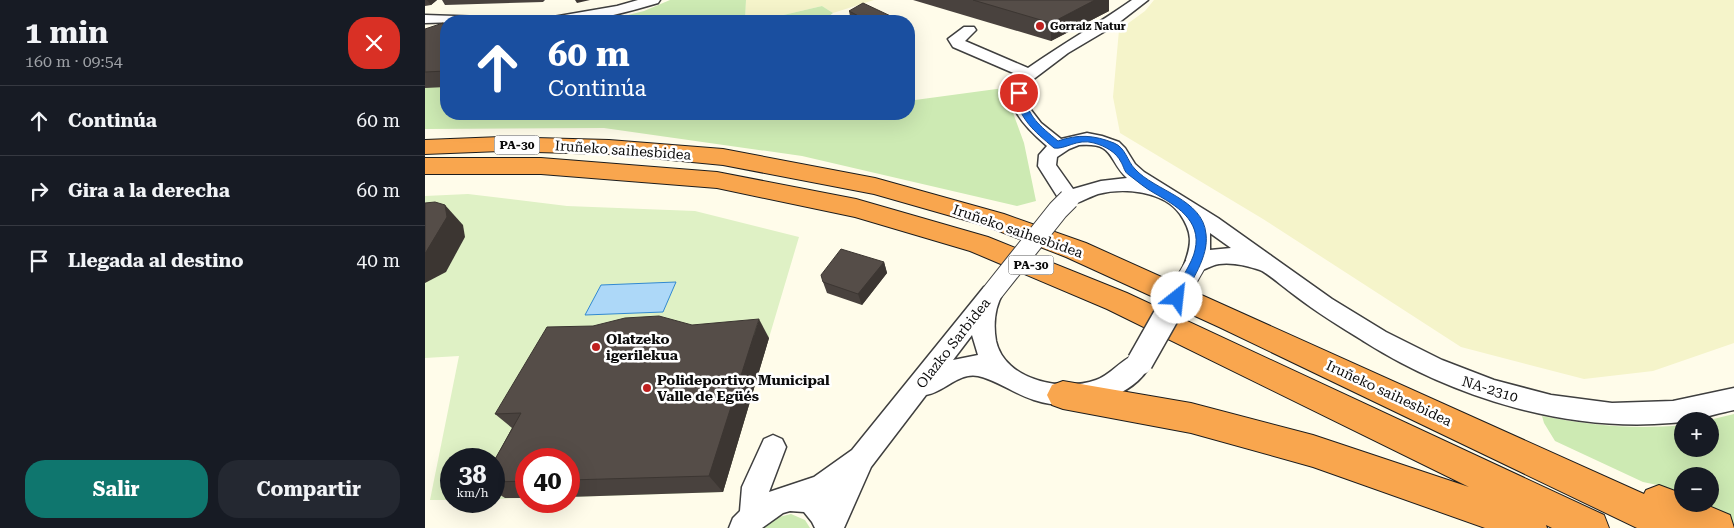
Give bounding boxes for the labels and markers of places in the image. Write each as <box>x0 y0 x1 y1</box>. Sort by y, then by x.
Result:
marker: Gorraiz Natur <box>1034 20 1046 32</box>
place label: Gorraiz Natur <box>1050 20 1126 33</box>
pin <box>998 72 1040 114</box>
place label: Olatzeko igerilekua <box>606 331 679 363</box>
marker: Olatzeko igerilekua <box>590 341 602 353</box>
place label: Polideportivo Municipal Valle de Egüés <box>657 372 830 404</box>
marker: Polideportivo Municipal Valle de Egüés <box>641 382 653 394</box>

